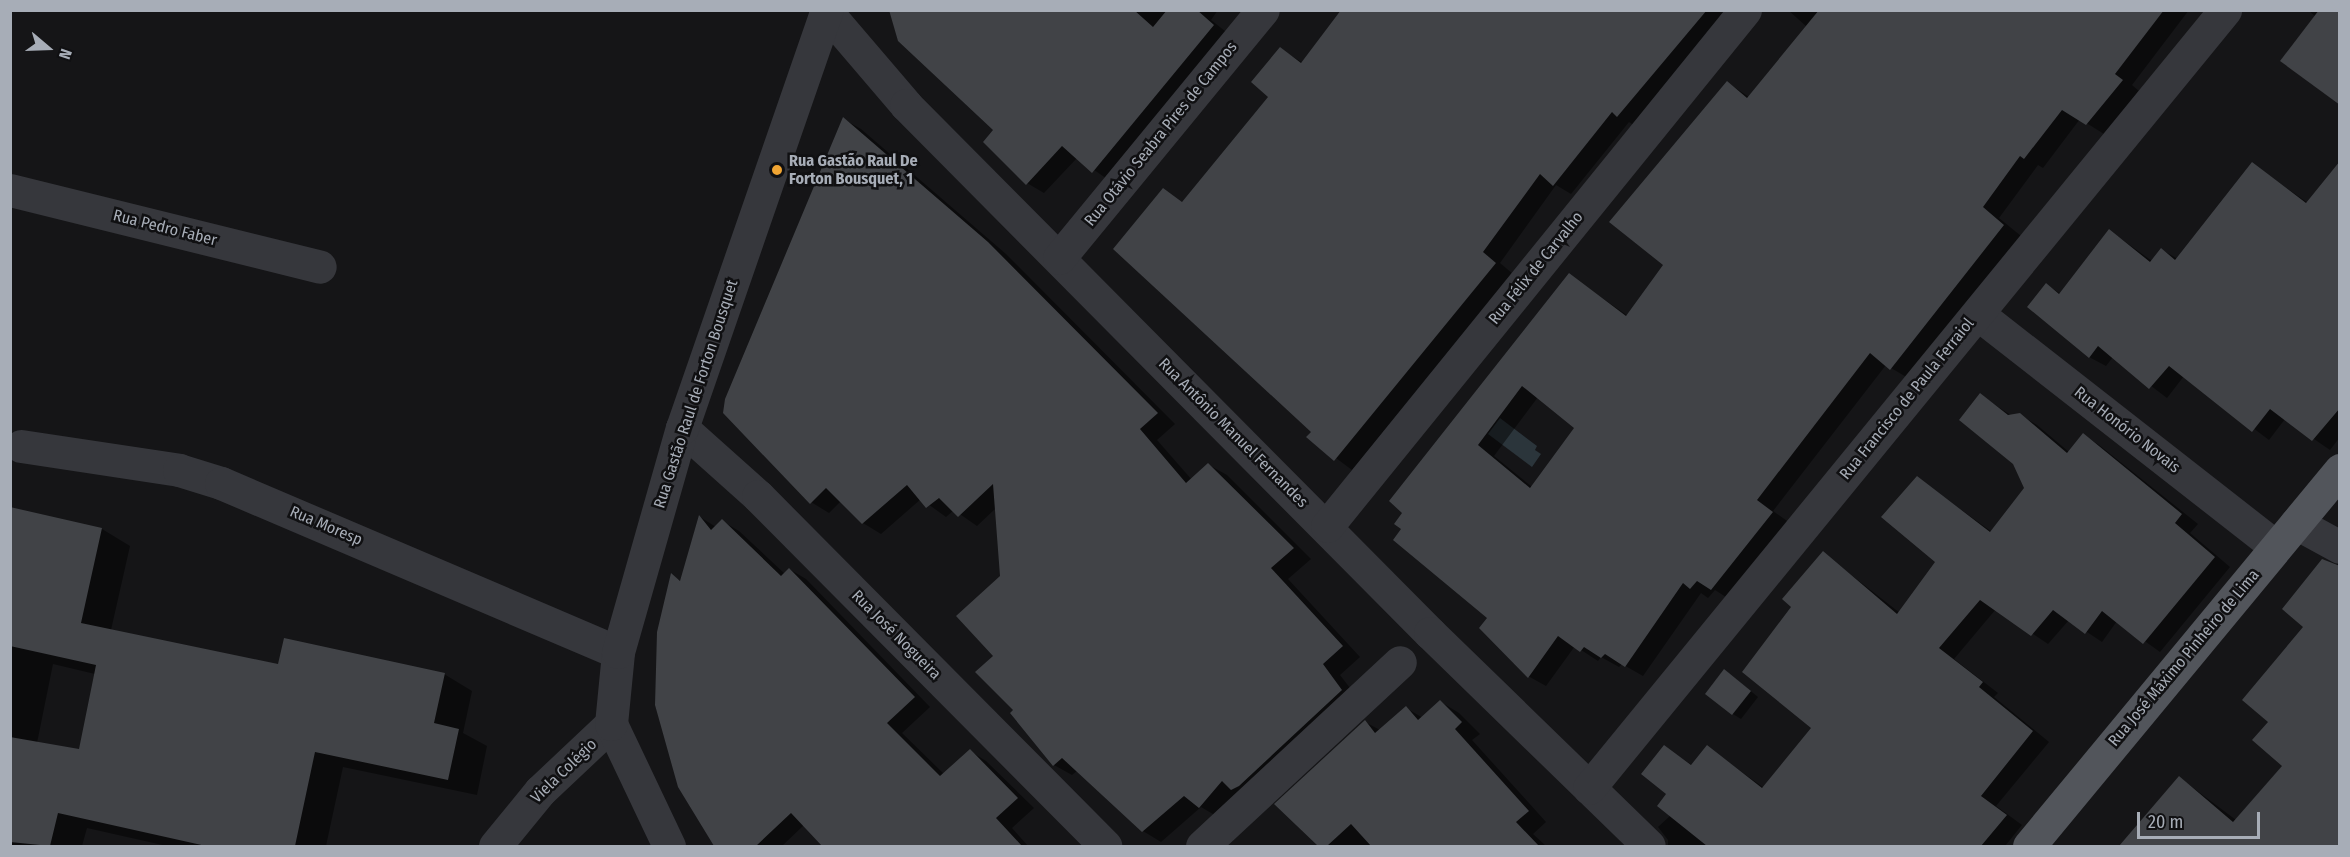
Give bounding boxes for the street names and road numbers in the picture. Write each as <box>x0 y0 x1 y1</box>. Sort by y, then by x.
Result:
street label: Rua Otávio Seabra Pires de Campos <box>1081 38 1241 230</box>
street label: Rua Pedro Faber <box>111 206 219 250</box>
street label: Rua Félix de Carvalho <box>1485 208 1587 328</box>
street label: Rua Gastão Raul de Forton Bousquet <box>650 277 742 511</box>
street label: Rua Francisco de Paula Ferraiol <box>1836 314 1978 484</box>
street label: Rua Antônio Manuel Fernandes <box>1154 354 1312 512</box>
street label: Rua Honório Novais <box>2070 383 2184 477</box>
street label: Rua Moresp <box>287 502 365 550</box>
street label: Rua José Máximo Pinheiro de Lima <box>2104 566 2264 750</box>
street label: Rua José Nogueira <box>847 586 945 684</box>
street label: Viela Colégio <box>527 735 601 807</box>

